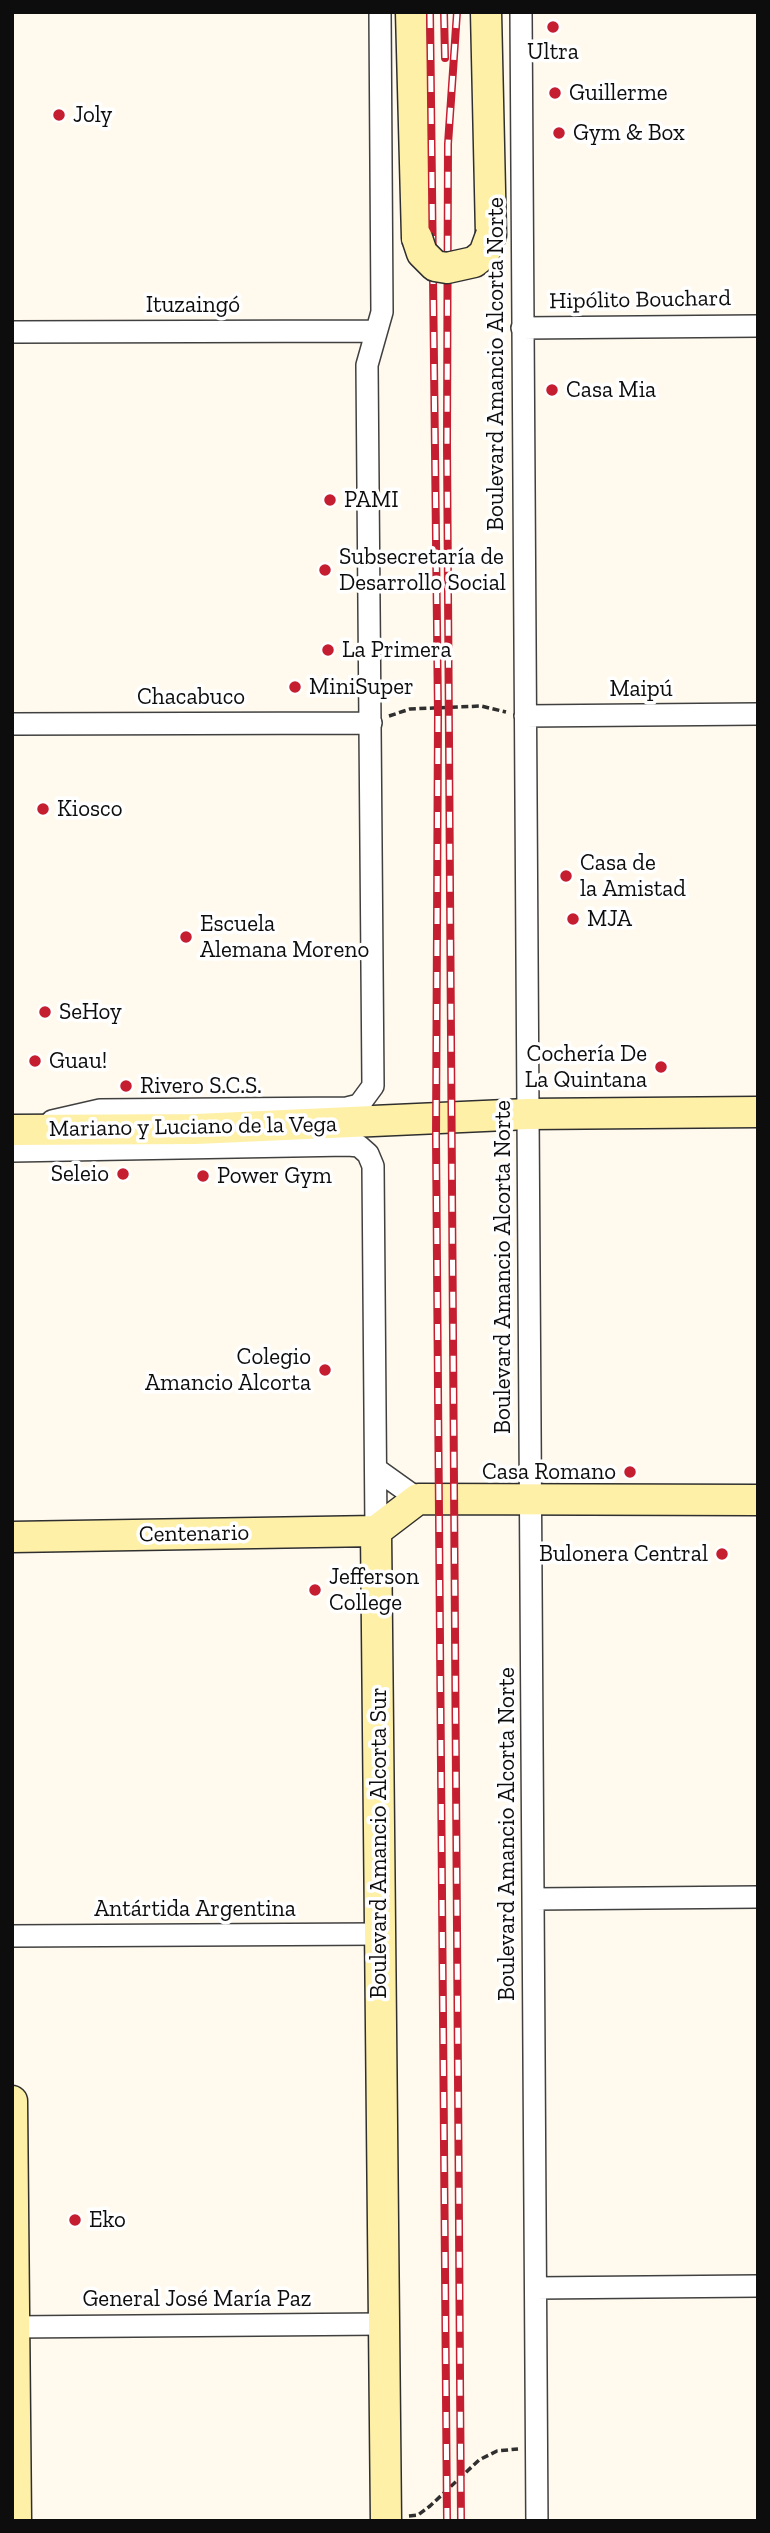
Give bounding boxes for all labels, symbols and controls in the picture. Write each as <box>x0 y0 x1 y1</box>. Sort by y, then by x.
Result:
marker: Ultra <box>545 19 561 35</box>
place label: Ultra <box>527 38 579 66</box>
place label: Guillerme <box>569 79 668 107</box>
marker: Guillerme <box>547 85 563 101</box>
place label: Joly <box>73 101 112 129</box>
marker: Joly <box>51 107 67 123</box>
place label: Gym & Box <box>573 119 685 147</box>
marker: Gym & Box <box>551 125 567 141</box>
street label: Boulevard Amancio Alcorta Norte <box>482 197 510 531</box>
street label: Hipólito Bouchard <box>549 285 731 315</box>
street label: Ituzaingó <box>146 291 240 319</box>
place label: Casa Mia <box>566 376 656 404</box>
marker: Casa Mia <box>544 382 560 398</box>
place label: PAMI <box>344 486 399 514</box>
marker: PAMI <box>322 492 338 508</box>
place label: Subsecretaría de Desarrollo Social <box>339 543 506 597</box>
marker: Subsecretaría de Desarrollo Social <box>317 562 333 578</box>
place label: La Primera <box>342 636 452 664</box>
marker: La Primera <box>320 642 336 658</box>
place label: MiniSuper <box>309 673 414 701</box>
street label: Maipú <box>609 675 673 703</box>
marker: MiniSuper <box>287 679 303 695</box>
street label: Chacabuco <box>137 683 245 711</box>
place label: Kiosco <box>57 795 123 823</box>
marker: Kiosco <box>35 801 51 817</box>
place label: Casa de la Amistad <box>580 849 686 903</box>
marker: Casa de la Amistad <box>558 868 574 884</box>
place label: MJA <box>587 905 632 933</box>
place label: Escuela Alemana Moreno <box>200 910 369 964</box>
marker: MJA <box>565 911 581 927</box>
marker: Escuela Alemana Moreno <box>178 929 194 945</box>
place label: SeHoy <box>59 998 122 1026</box>
marker: SeHoy <box>37 1004 53 1020</box>
place label: Cochería De La Quintana <box>525 1040 647 1094</box>
place label: Guau! <box>49 1047 107 1075</box>
marker: Guau! <box>27 1053 43 1069</box>
marker: Cochería De La Quintana <box>653 1059 669 1075</box>
place label: Rivero S.C.S. <box>140 1072 262 1100</box>
marker: Rivero S.C.S. <box>118 1078 134 1094</box>
street label: Boulevard Amancio Alcorta Norte <box>489 1100 517 1434</box>
street label: Mariano y Luciano de la Vega <box>49 1111 337 1143</box>
place label: Seleio <box>51 1160 109 1188</box>
place label: Power Gym <box>217 1162 332 1190</box>
marker: Seleio <box>115 1166 131 1182</box>
marker: Power Gym <box>195 1168 211 1184</box>
place label: Colegio Amancio Alcorta <box>145 1343 311 1397</box>
marker: Colegio Amancio Alcorta <box>317 1362 333 1378</box>
place label: Casa Romano <box>482 1458 616 1486</box>
marker: Casa Romano <box>622 1464 638 1480</box>
street label: Centenario <box>139 1519 249 1549</box>
place label: Bulonera Central <box>539 1540 708 1568</box>
marker: Bulonera Central <box>714 1546 730 1562</box>
place label: Jefferson College <box>329 1563 419 1617</box>
marker: Jefferson College <box>307 1582 323 1598</box>
street label: Boulevard Amancio Alcorta Norte <box>493 1667 521 2001</box>
street label: Boulevard Amancio Alcorta Sur <box>365 1687 393 1999</box>
street label: Antártida Argentina <box>94 1895 296 1923</box>
place label: Eko <box>89 2206 126 2234</box>
marker: Eko <box>67 2212 83 2228</box>
street label: General José María Paz <box>82 2285 312 2313</box>

